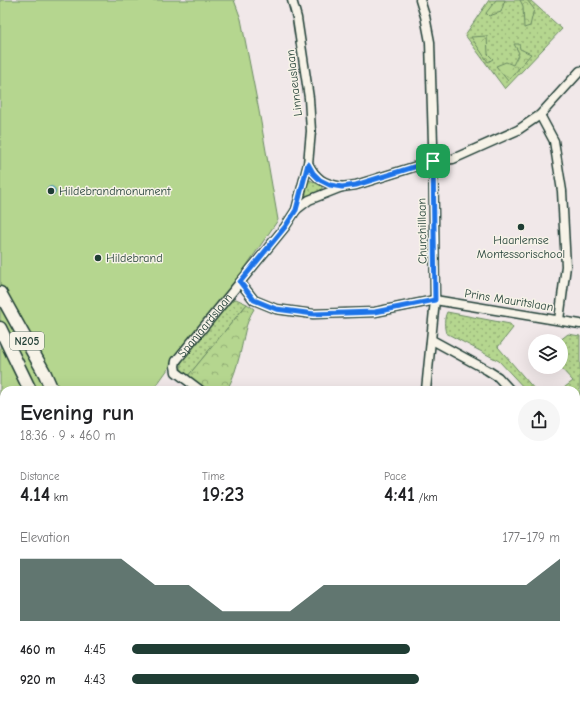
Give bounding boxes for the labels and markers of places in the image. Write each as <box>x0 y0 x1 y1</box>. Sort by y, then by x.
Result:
pin <box>416 144 450 178</box>
place label: Hildebrandmonument <box>59 184 171 198</box>
marker: Hildebrandmonument <box>46 186 56 196</box>
marker: Haarlemse Montessorischool <box>516 222 526 232</box>
place label: Haarlemse Montessorischool <box>477 233 565 261</box>
place label: Hildebrand <box>106 251 163 265</box>
marker: Hildebrand <box>93 253 103 263</box>

